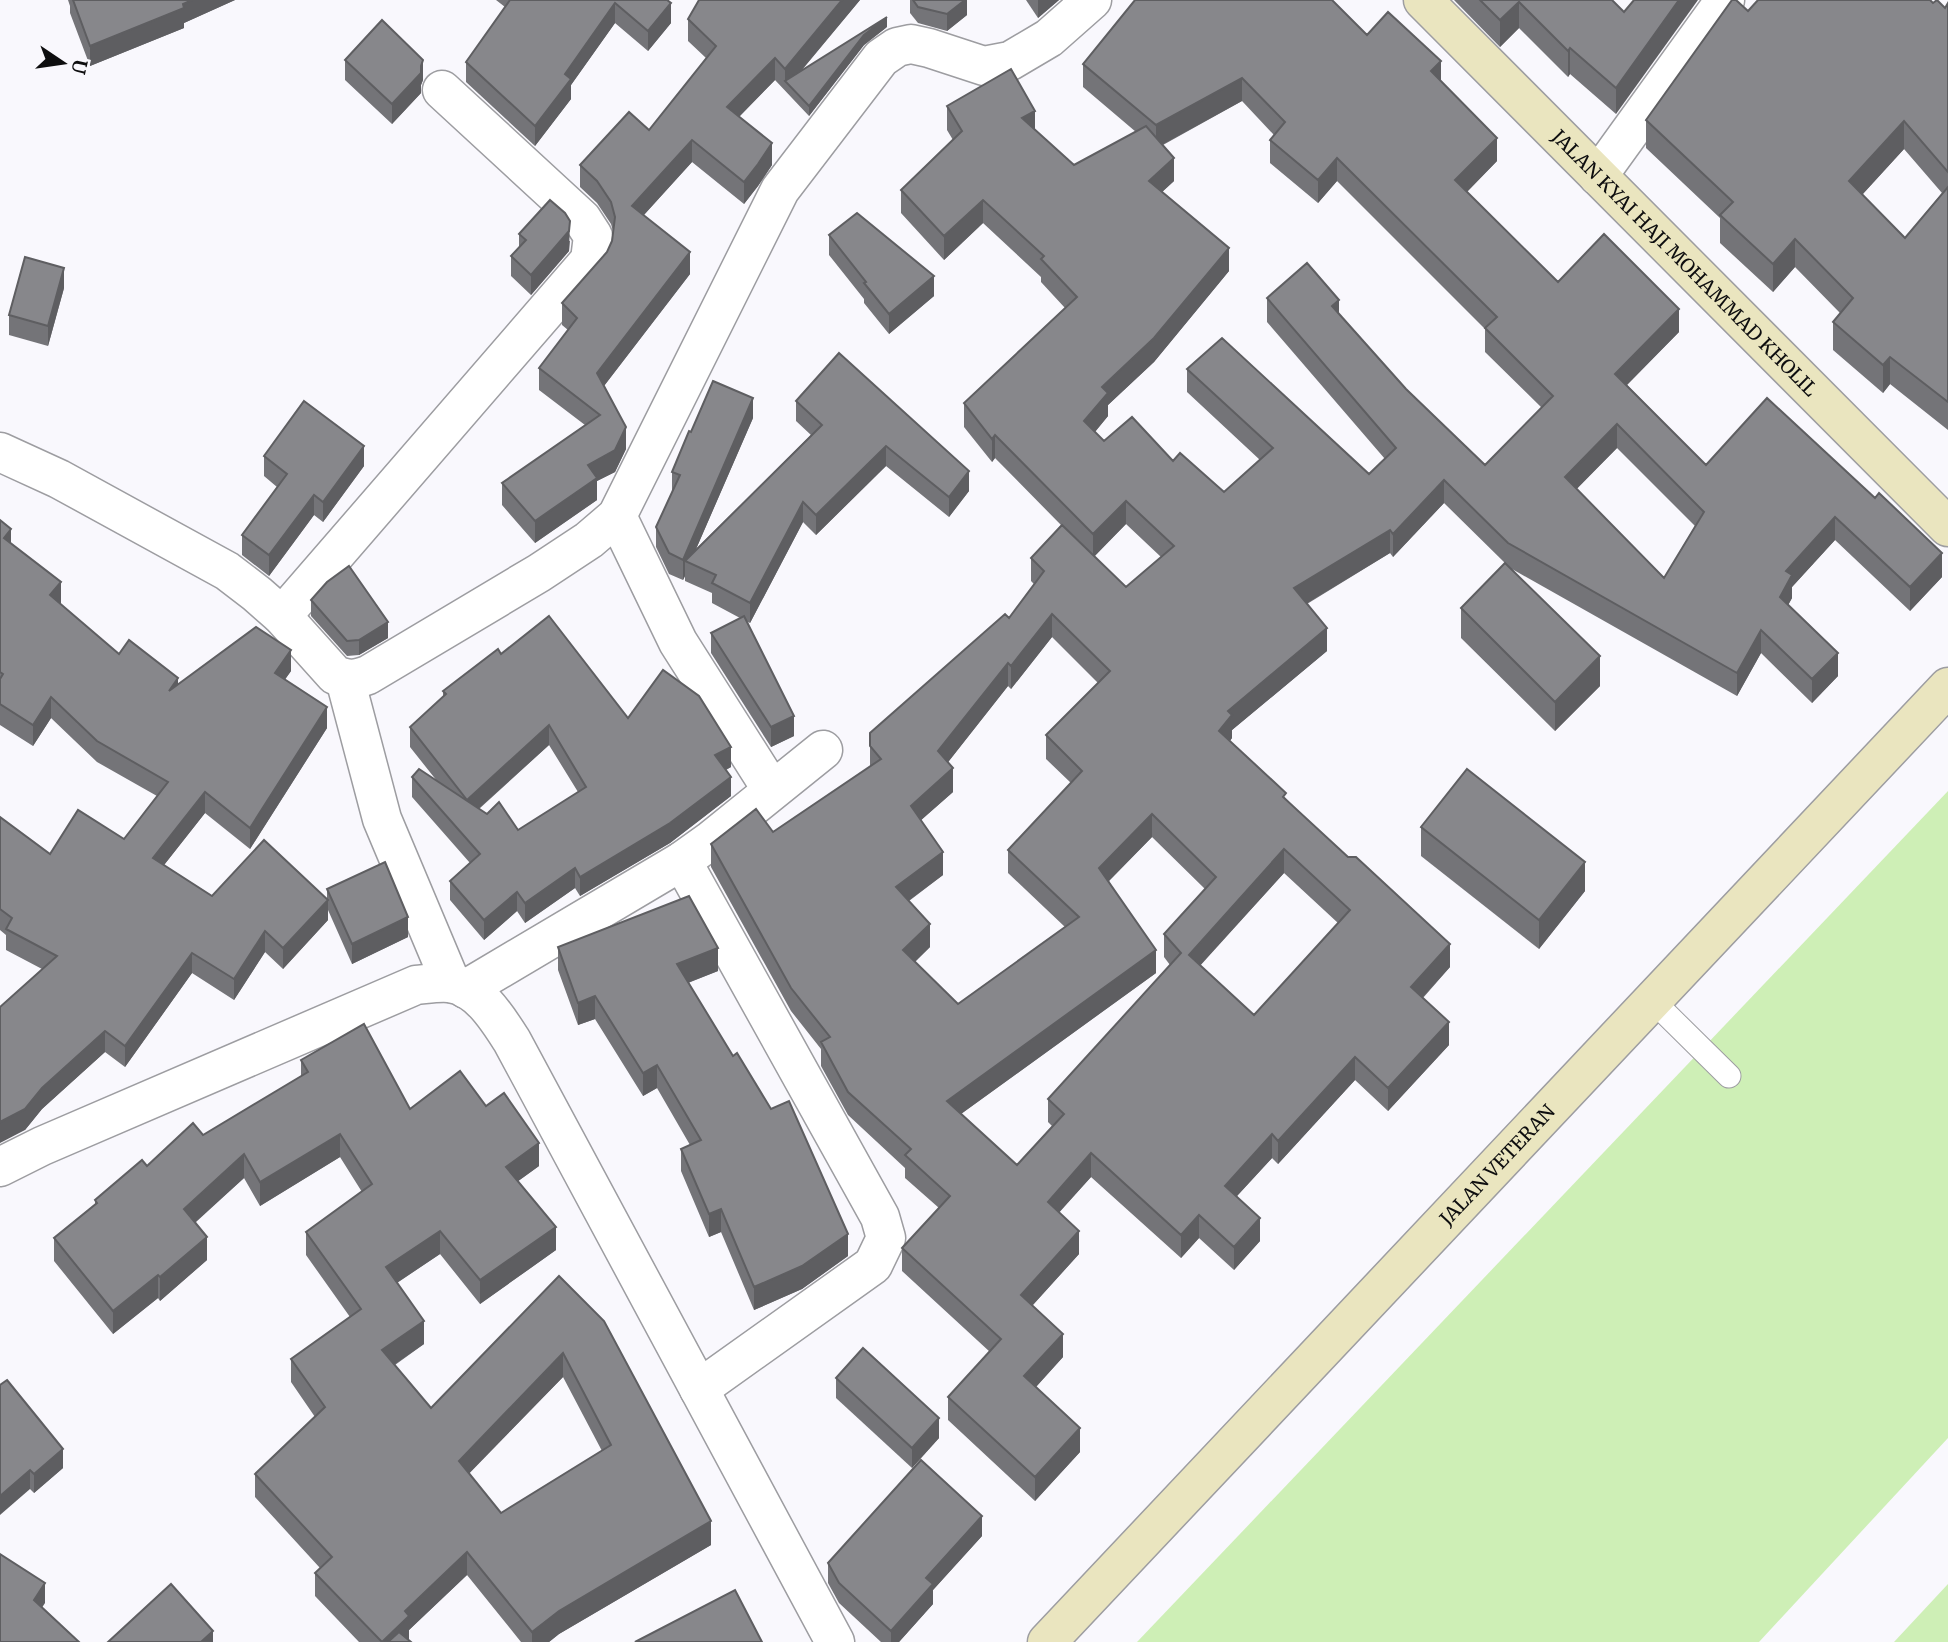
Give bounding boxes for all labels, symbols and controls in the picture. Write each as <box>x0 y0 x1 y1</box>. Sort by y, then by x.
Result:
north arrow <box>28 28 98 98</box>
text: U <box>66 57 93 76</box>
street label: JALAN KYAI HAJI MOHAMMAD KHOLIL <box>1546 124 1823 401</box>
street label: JALAN VETERAN <box>1434 1099 1560 1231</box>

